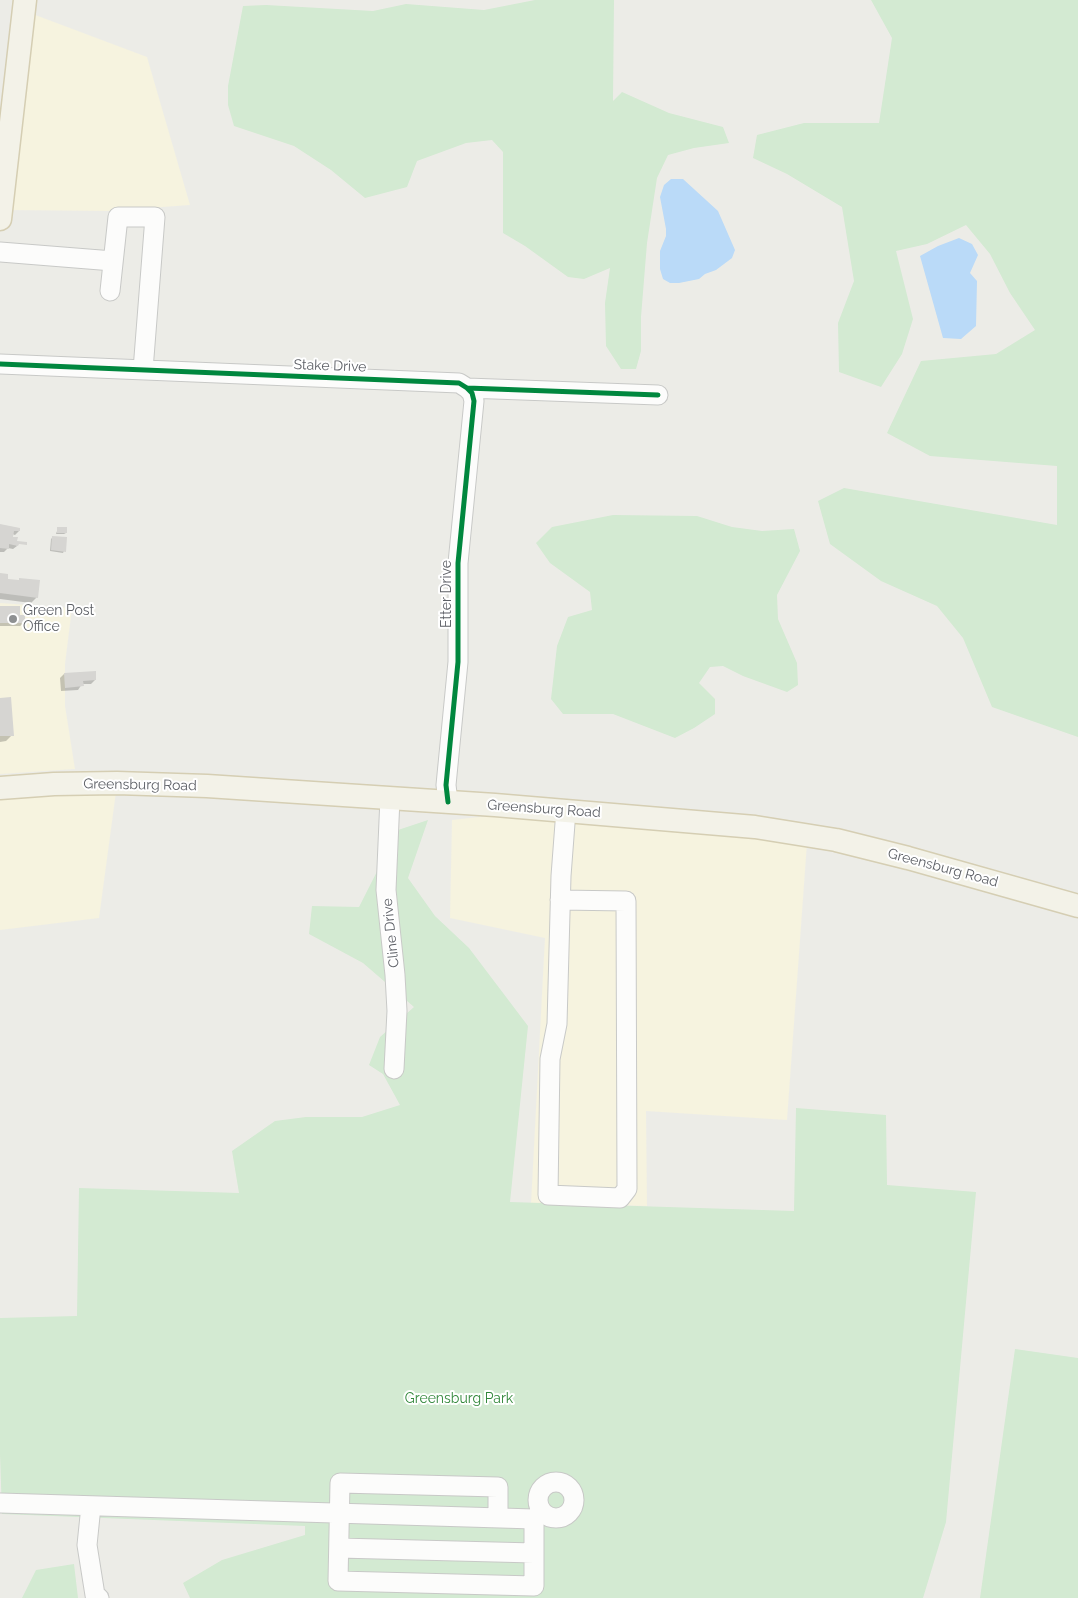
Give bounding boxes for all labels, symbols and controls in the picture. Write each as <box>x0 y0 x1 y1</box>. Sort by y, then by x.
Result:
street label: Stake Drive <box>293 356 367 376</box>
street label: Etter Drive <box>439 560 455 628</box>
place label: Green Post Office <box>23 603 94 636</box>
marker: Green Post Office <box>7 613 19 625</box>
street label: Greensburg Road <box>83 776 197 794</box>
street label: Greensburg Road <box>487 797 601 821</box>
street label: Greensburg Road <box>886 845 1000 891</box>
street label: Cline Drive <box>379 897 403 969</box>
park label: Greensburg Park <box>405 1391 513 1407</box>

